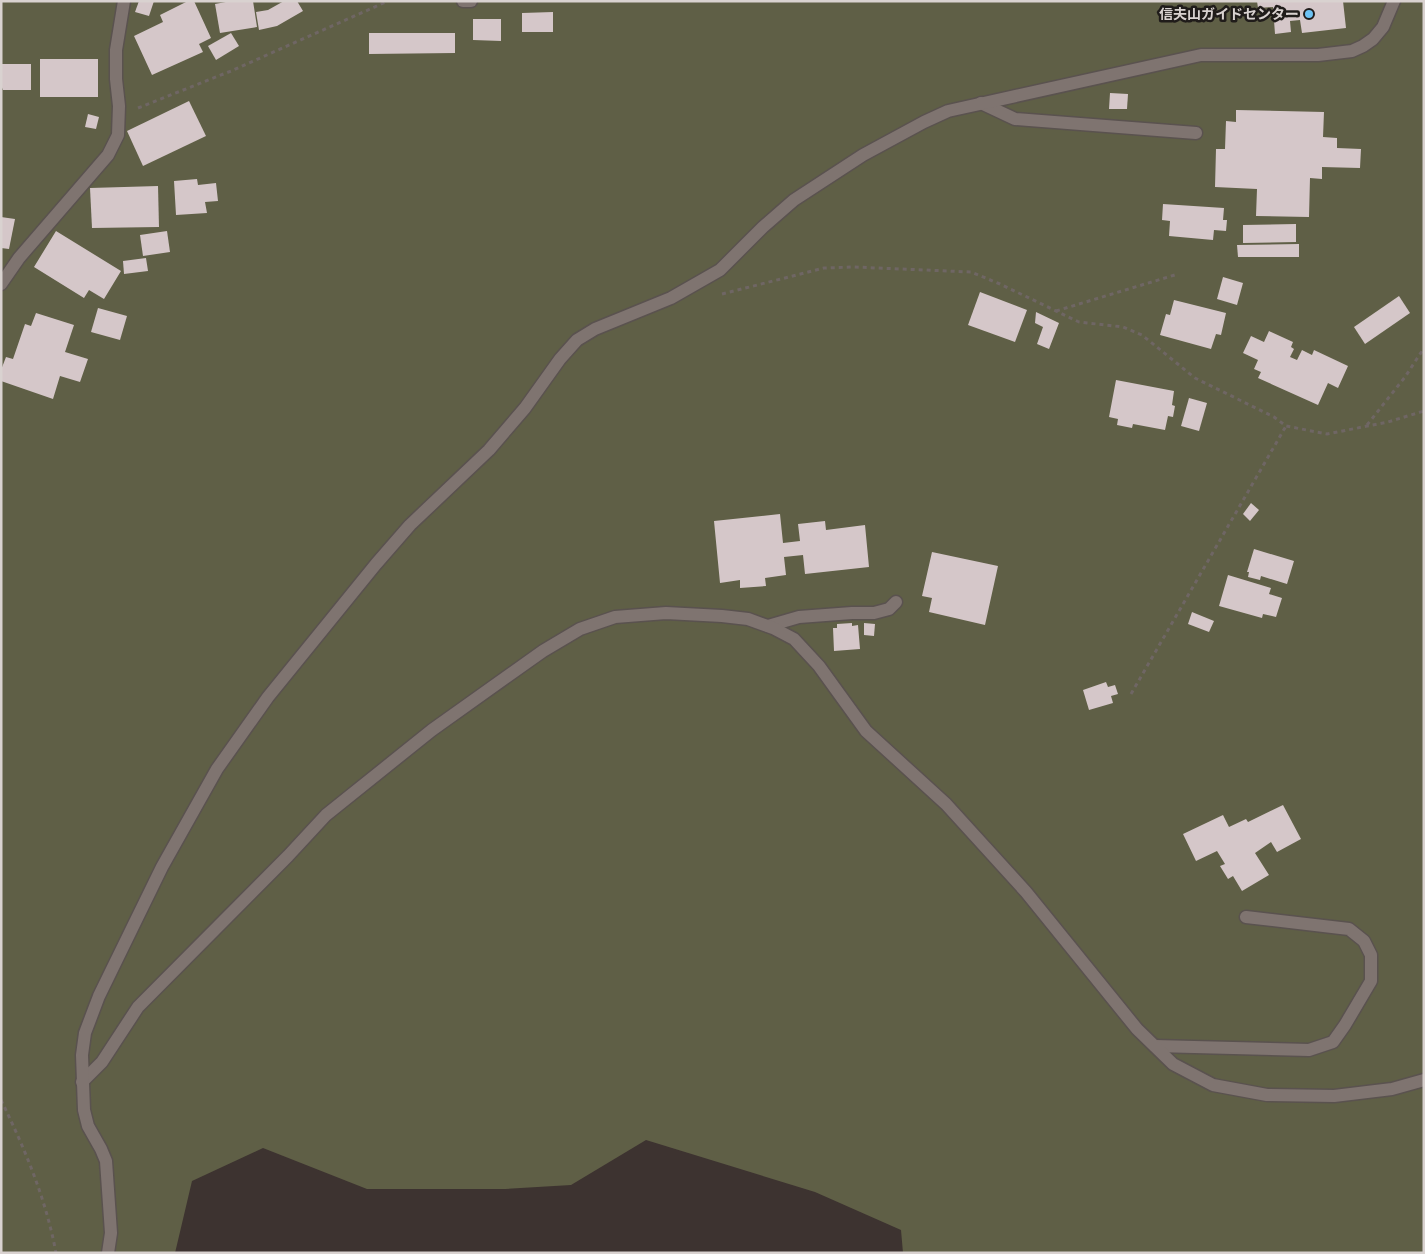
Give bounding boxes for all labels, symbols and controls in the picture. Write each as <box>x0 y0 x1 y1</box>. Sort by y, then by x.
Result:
place label: 信夫山ガイドセンター <box>1159 5 1299 23</box>
marker: 信夫山ガイドセンター <box>1303 8 1315 20</box>

